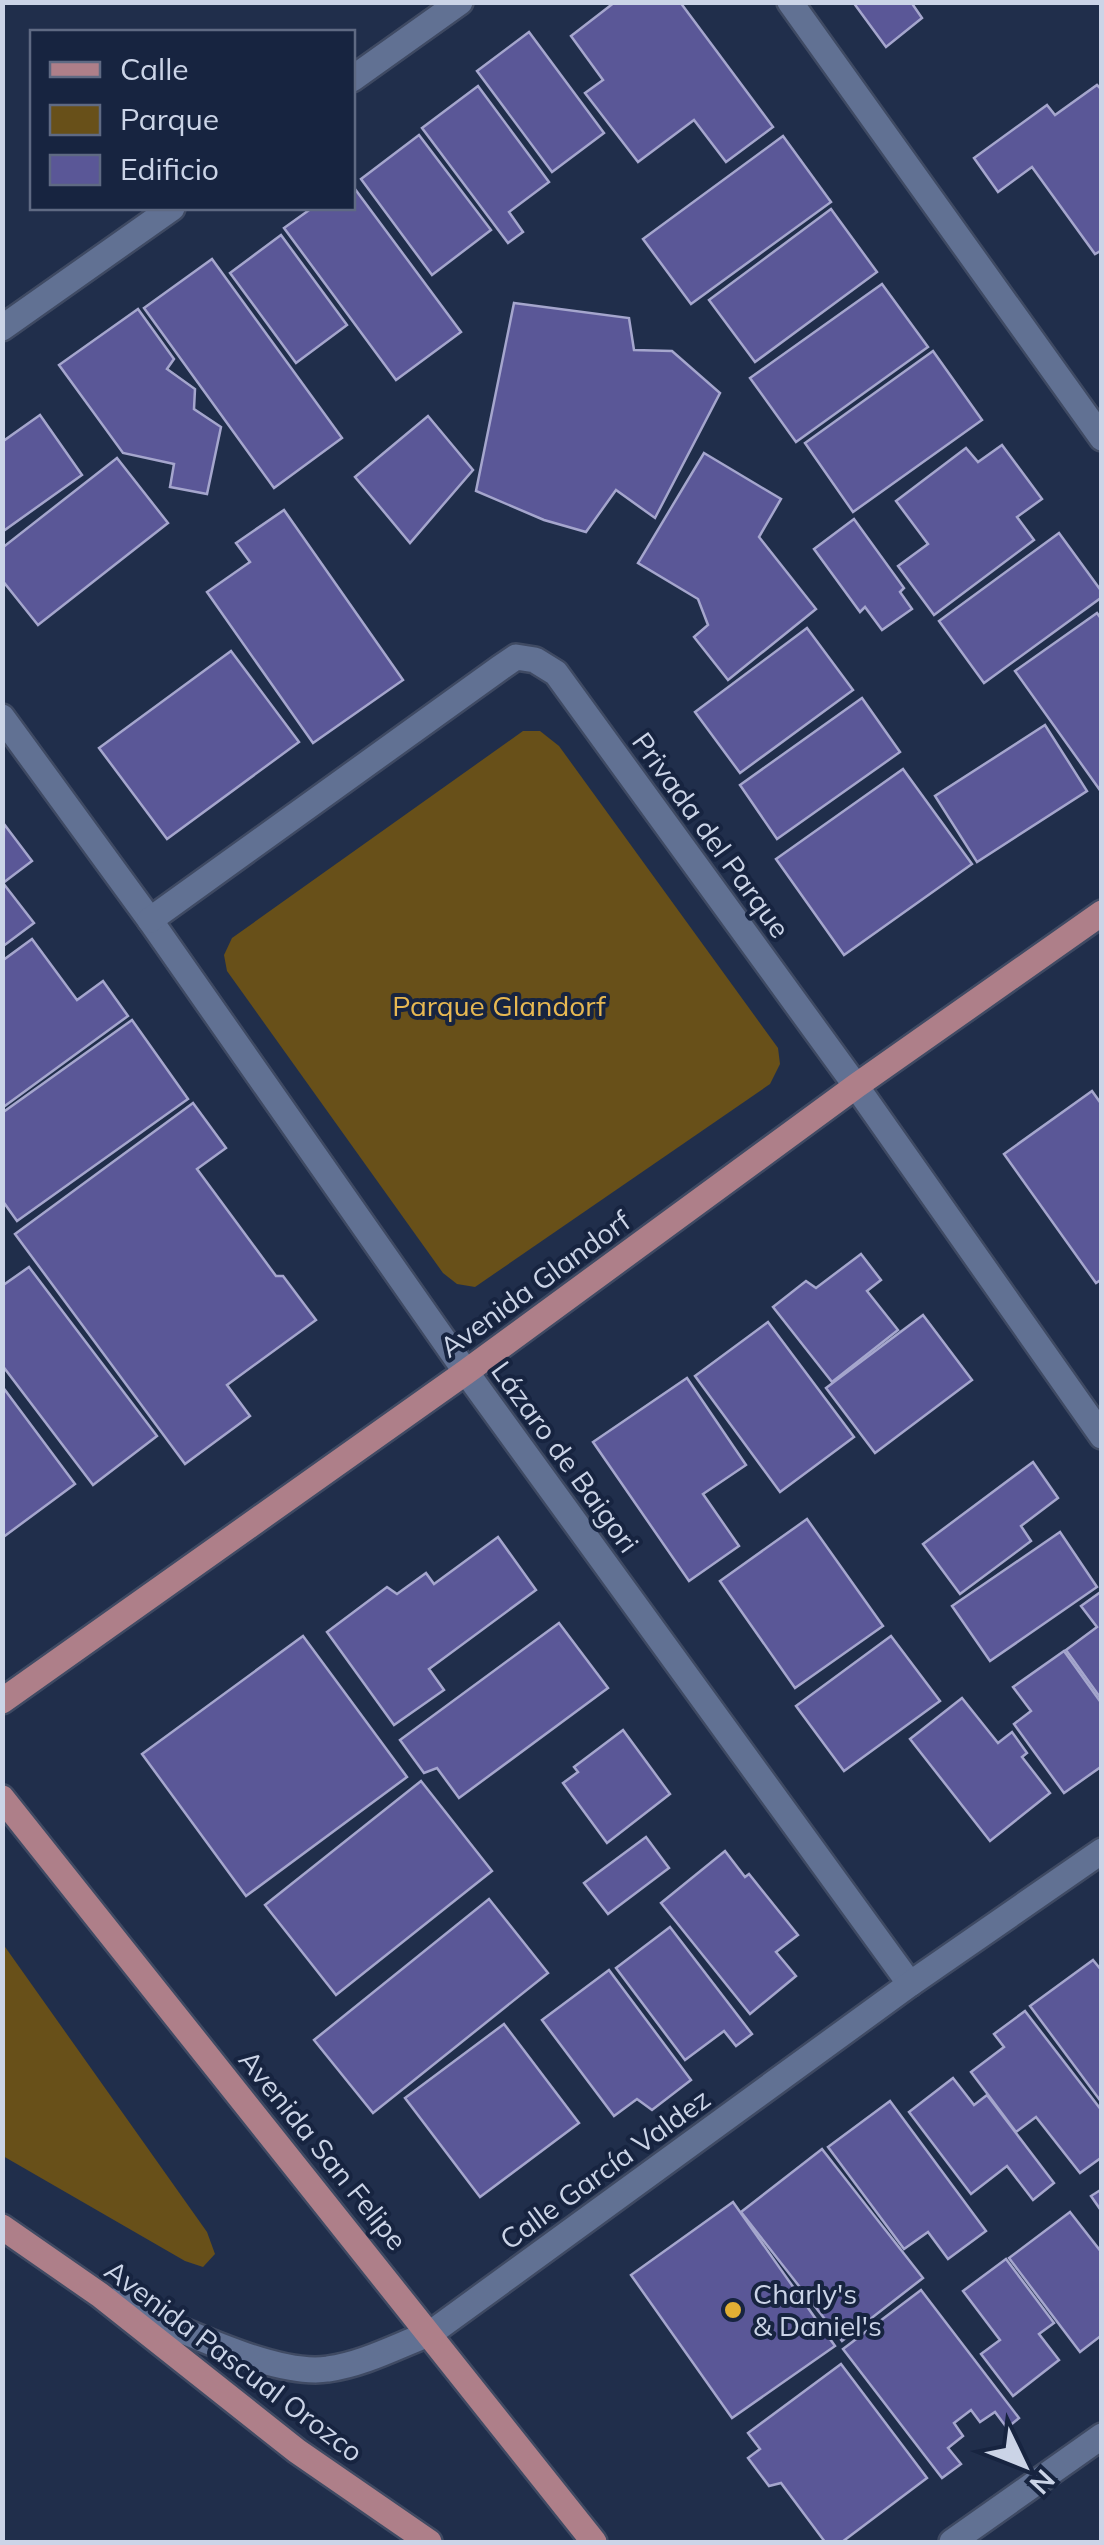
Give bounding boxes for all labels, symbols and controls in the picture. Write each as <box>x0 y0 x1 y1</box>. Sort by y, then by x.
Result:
legend <box>30 30 355 210</box>
text: Calle <box>120 50 189 88</box>
text: Parque <box>120 100 219 138</box>
text: Edificio <box>120 150 219 188</box>
street label: Privada del Parque <box>625 725 798 944</box>
park label: Parque Glandorf <box>392 988 606 1023</box>
street label: Avenida Glandorf <box>433 1202 637 1365</box>
street label: Lázaro de Baigori <box>484 1354 647 1559</box>
street label: Avenida San Felipe <box>232 2043 415 2257</box>
street label: Calle García Valdez <box>493 2081 717 2257</box>
street label: Avenida Pascual Orozco <box>98 2252 370 2469</box>
place label: Charly's & Daniel's <box>753 2276 882 2343</box>
marker: Charly's & Daniel's <box>722 2299 744 2321</box>
north arrow <box>974 2415 1074 2515</box>
text: N <box>1023 2463 1063 2502</box>

